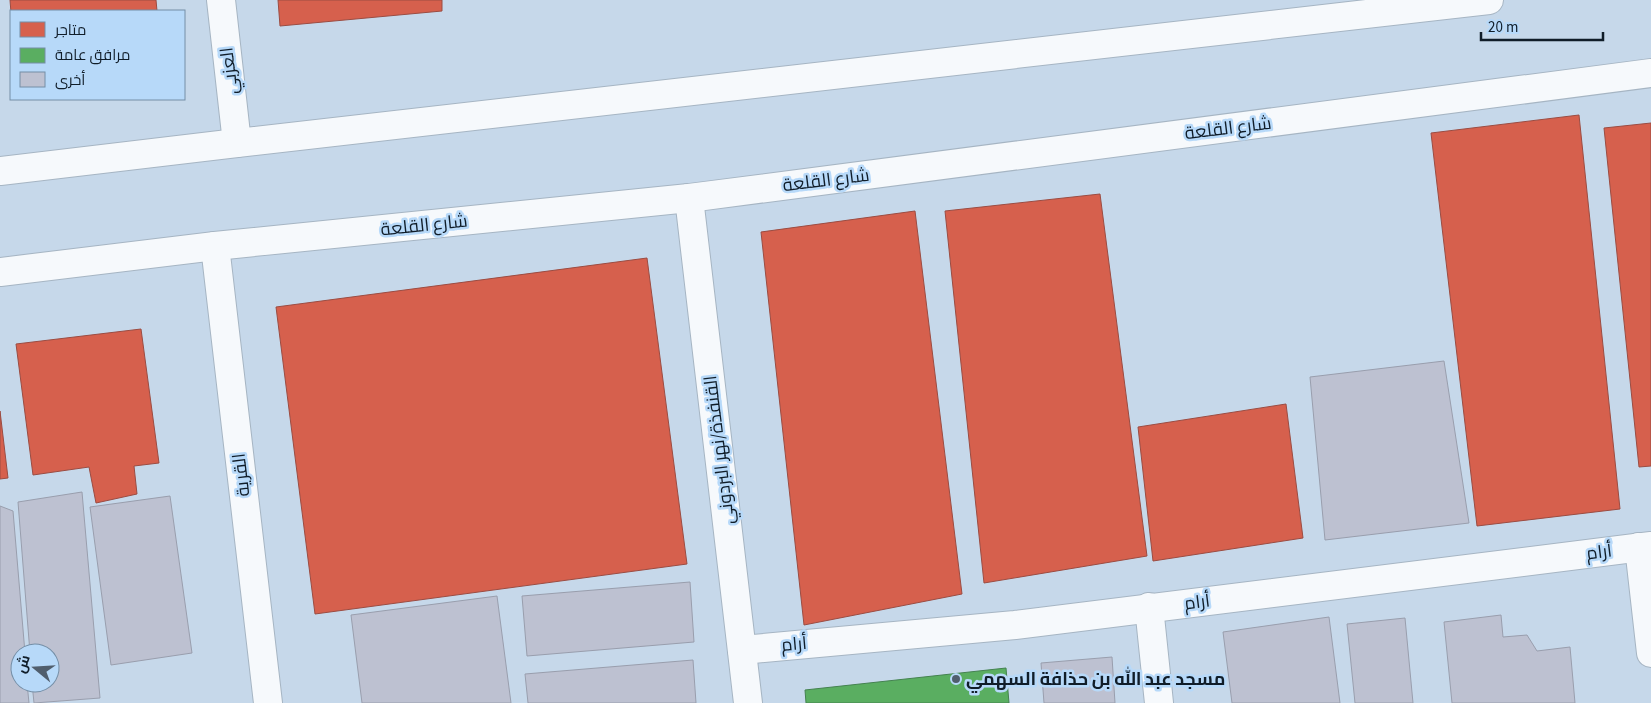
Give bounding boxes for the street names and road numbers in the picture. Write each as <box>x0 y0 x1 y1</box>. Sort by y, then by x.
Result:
street label: العزبي <box>214 46 246 96</box>
street label: شارع القلعة <box>1183 111 1273 146</box>
street label: شارع القلعة <box>781 163 871 198</box>
street label: شارع القلعة <box>379 209 469 242</box>
street label: القنفذة/نهر البردوني <box>698 374 742 526</box>
street label: القرية <box>226 452 257 498</box>
street label: أرام <box>1585 539 1613 566</box>
street label: أرام <box>1183 589 1211 616</box>
street label: أرام <box>780 631 808 658</box>

